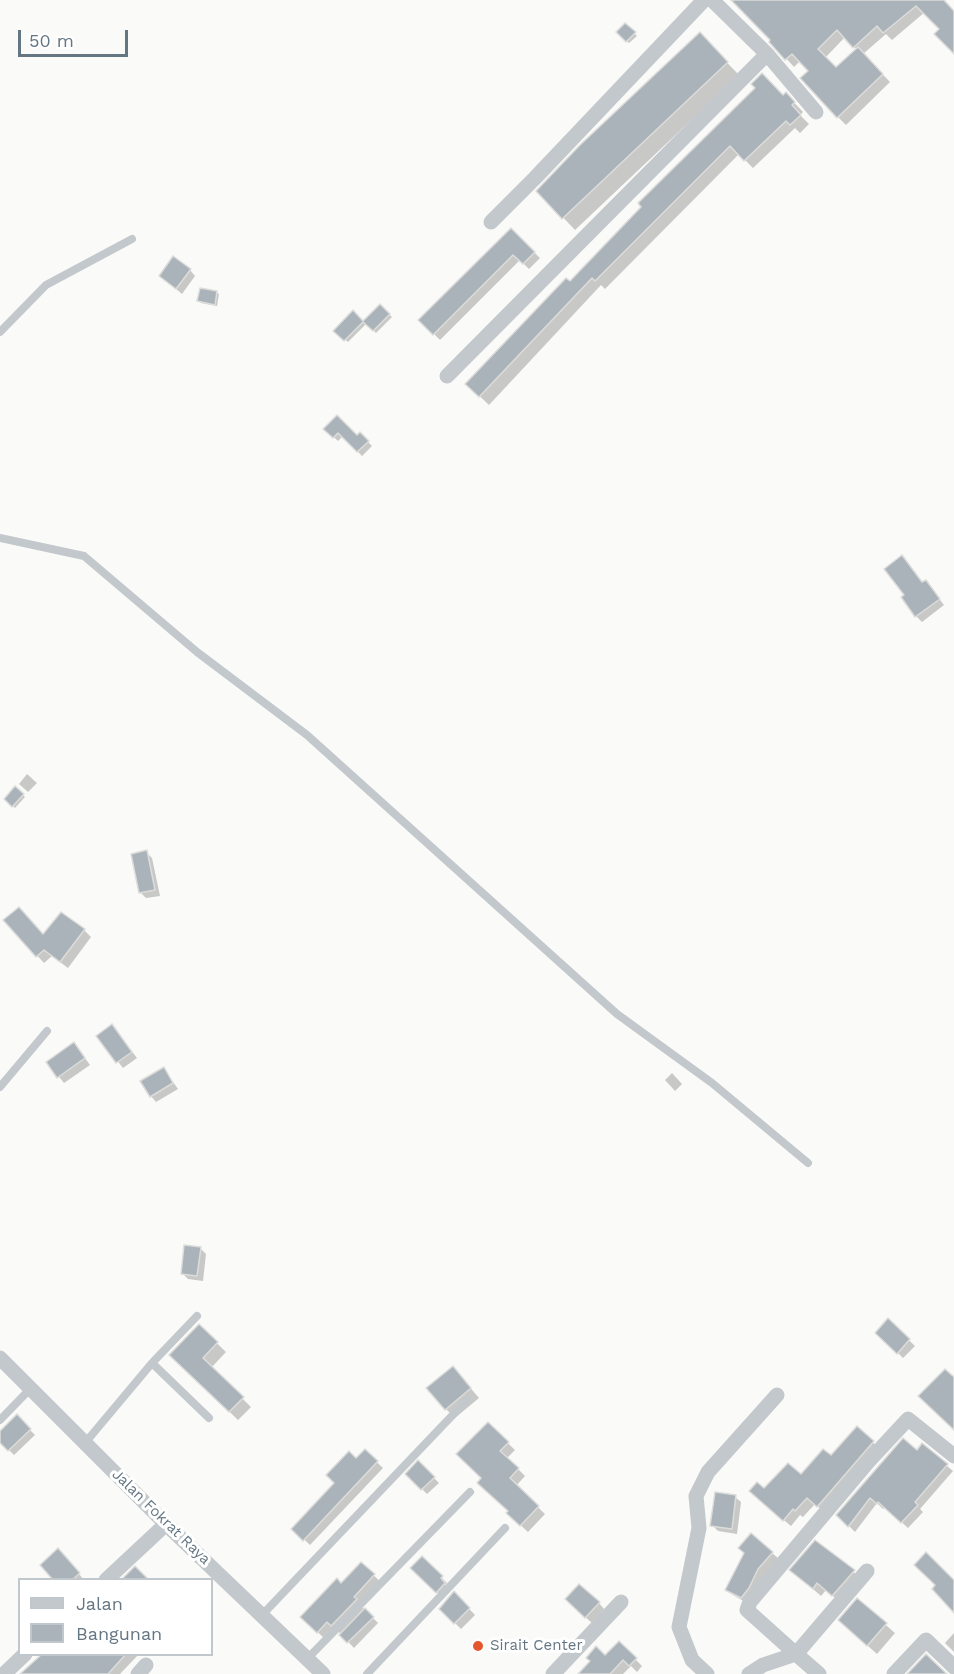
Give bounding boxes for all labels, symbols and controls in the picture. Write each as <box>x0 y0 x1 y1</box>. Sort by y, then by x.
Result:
scale bar <box>21 18 130 56</box>
text: 50 m <box>29 30 74 51</box>
street label: Jalan Fokrat Raya <box>108 1466 214 1568</box>
legend <box>18 1578 213 1656</box>
text: Jalan <box>76 1593 123 1614</box>
text: Bangunan <box>76 1623 162 1644</box>
place label: Sirait Center <box>490 1637 583 1655</box>
marker: Sirait Center <box>471 1639 485 1653</box>

